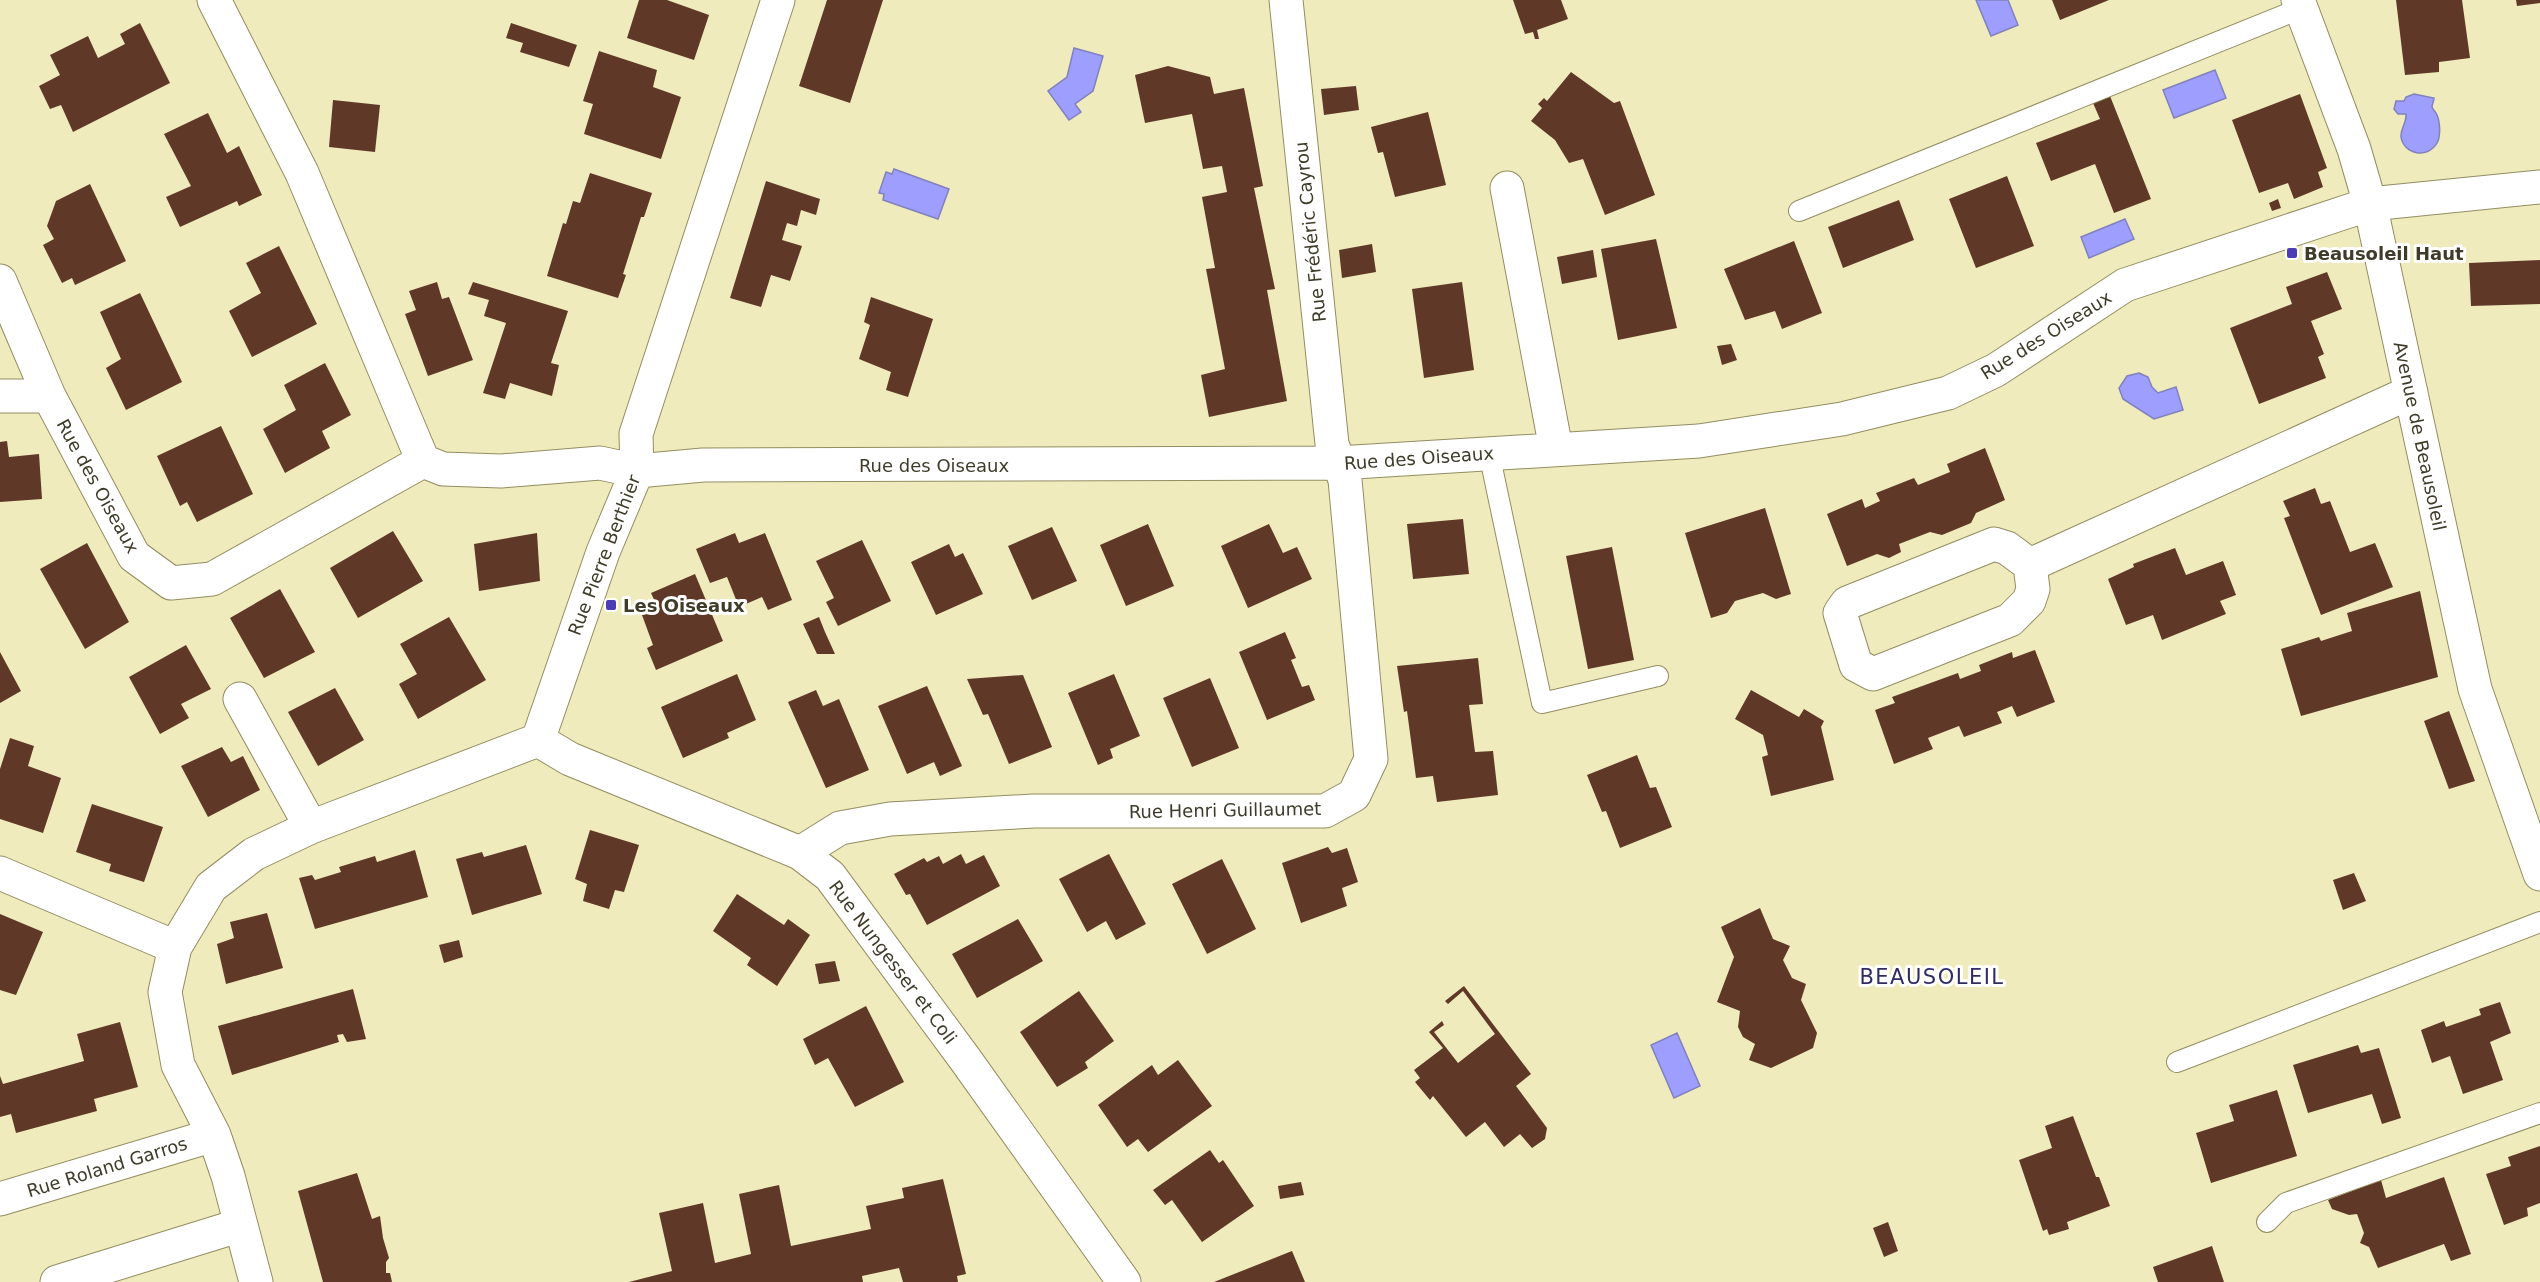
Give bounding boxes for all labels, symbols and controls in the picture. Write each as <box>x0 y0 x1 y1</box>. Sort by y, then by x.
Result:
street label: Rue Frédéric Cayrou <box>1290 141 1330 323</box>
place label: Beausoleil Haut <box>2304 243 2464 264</box>
marker: Beausoleil Haut <box>2285 246 2299 260</box>
street label: Rue des Oiseaux <box>1977 286 2116 384</box>
street label: Avenue de Beausoleil <box>2390 339 2450 533</box>
street label: Rue des Oiseaux <box>52 415 144 557</box>
street label: Rue des Oiseaux <box>1343 442 1495 474</box>
street label: Rue des Oiseaux <box>859 455 1009 476</box>
street label: Rue Pierre Berthier <box>564 471 644 638</box>
place label: Les Oiseaux <box>623 595 745 616</box>
marker: Les Oiseaux <box>604 598 618 612</box>
street label: Rue Henri Guillaumet <box>1129 798 1321 822</box>
street label: Rue Nungesser et Coli <box>825 876 961 1048</box>
district label: BEAUSOLEIL <box>1859 965 2005 989</box>
street label: Rue Roland Garros <box>24 1133 190 1201</box>

